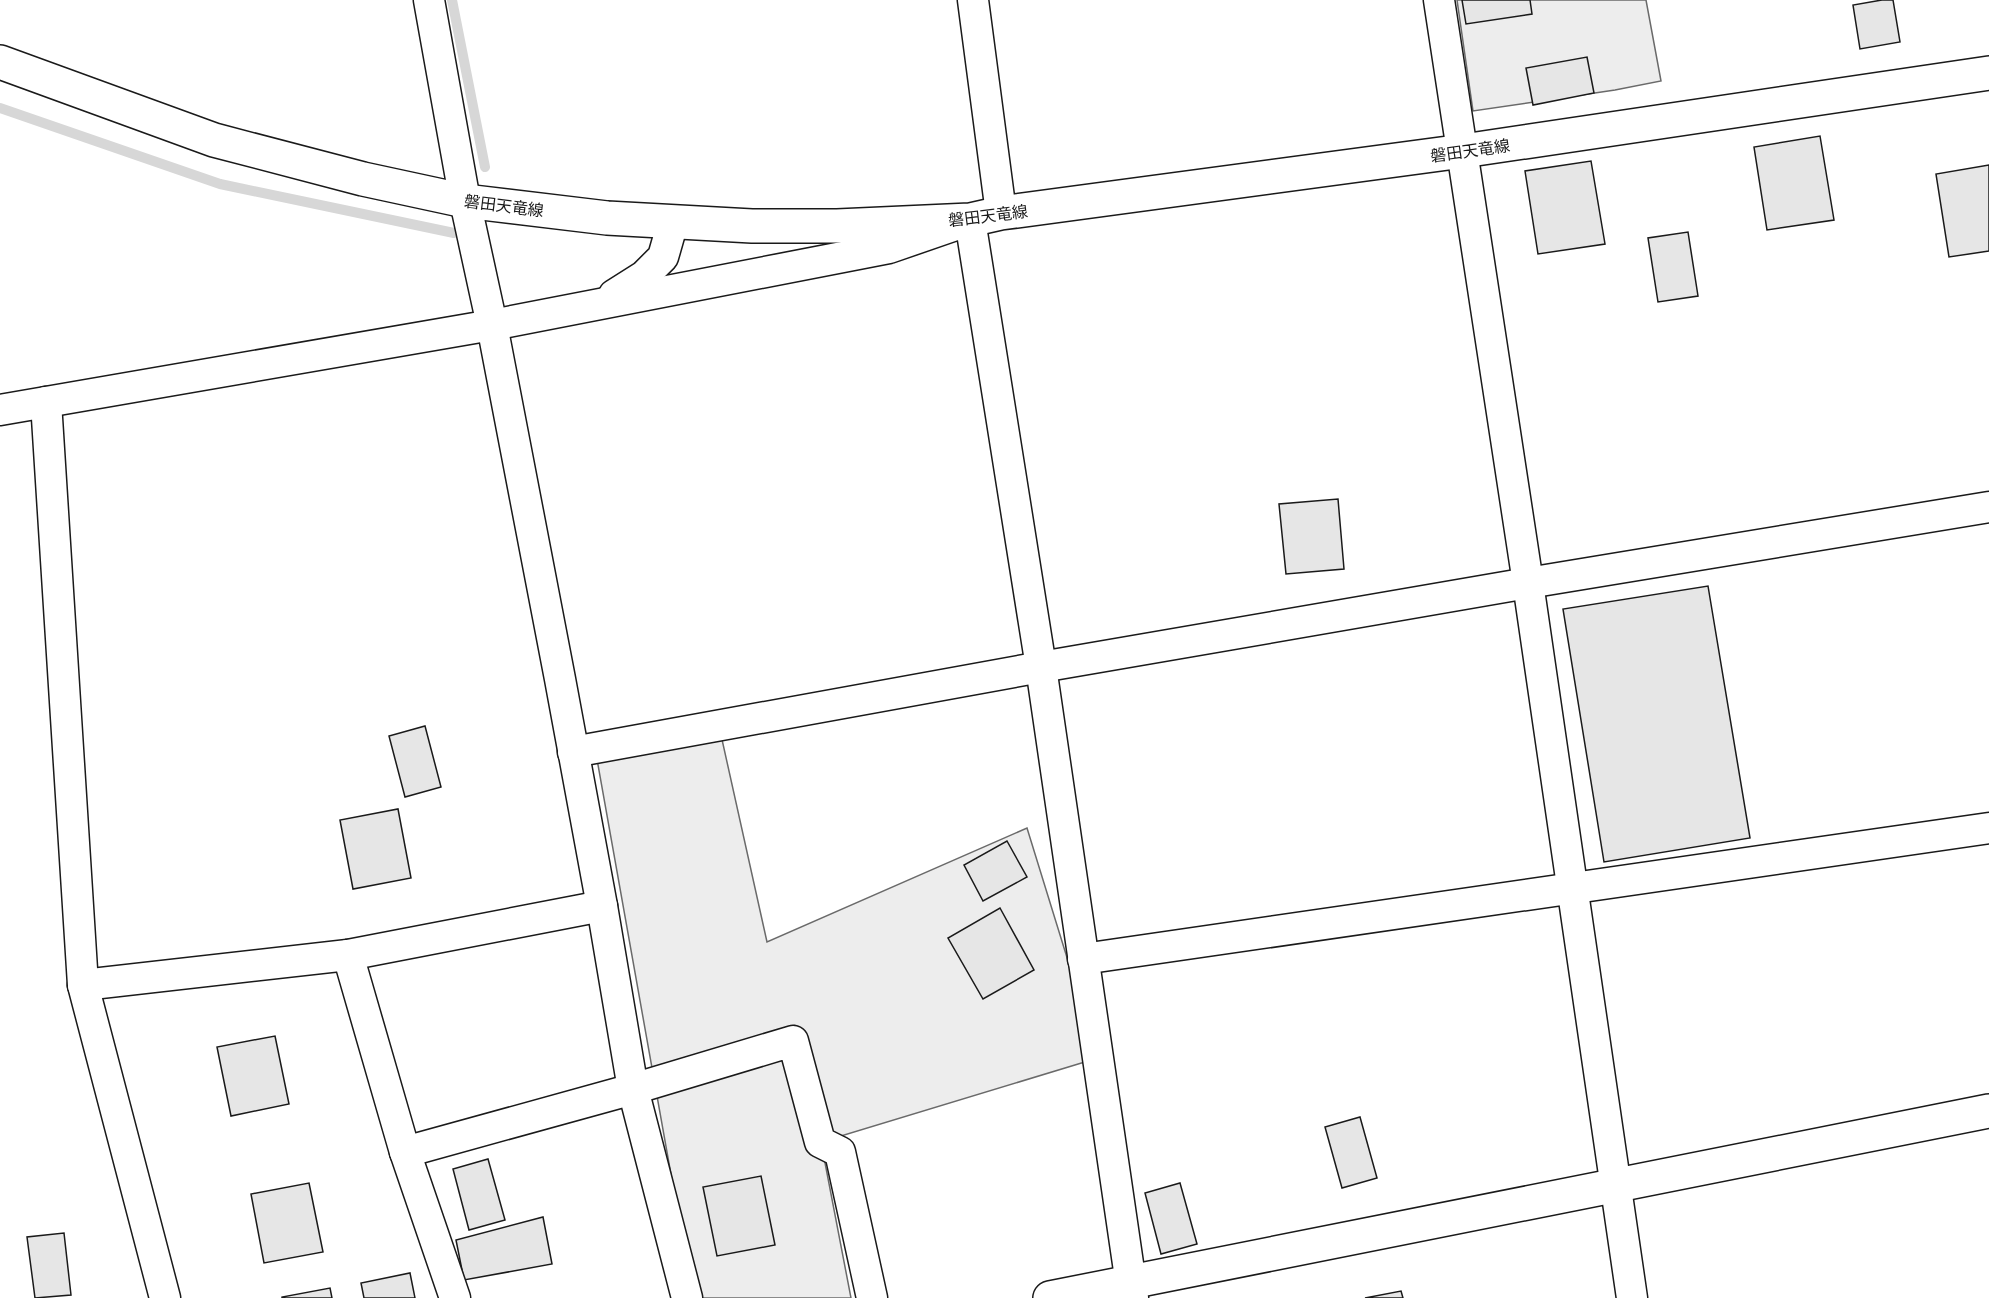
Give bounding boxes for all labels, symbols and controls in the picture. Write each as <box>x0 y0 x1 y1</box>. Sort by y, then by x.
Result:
street label: 磐田天竜線 <box>1429 135 1511 165</box>
street label: 磐田天竜線 <box>463 191 545 219</box>
street label: 磐田天竜線 <box>947 201 1029 229</box>

